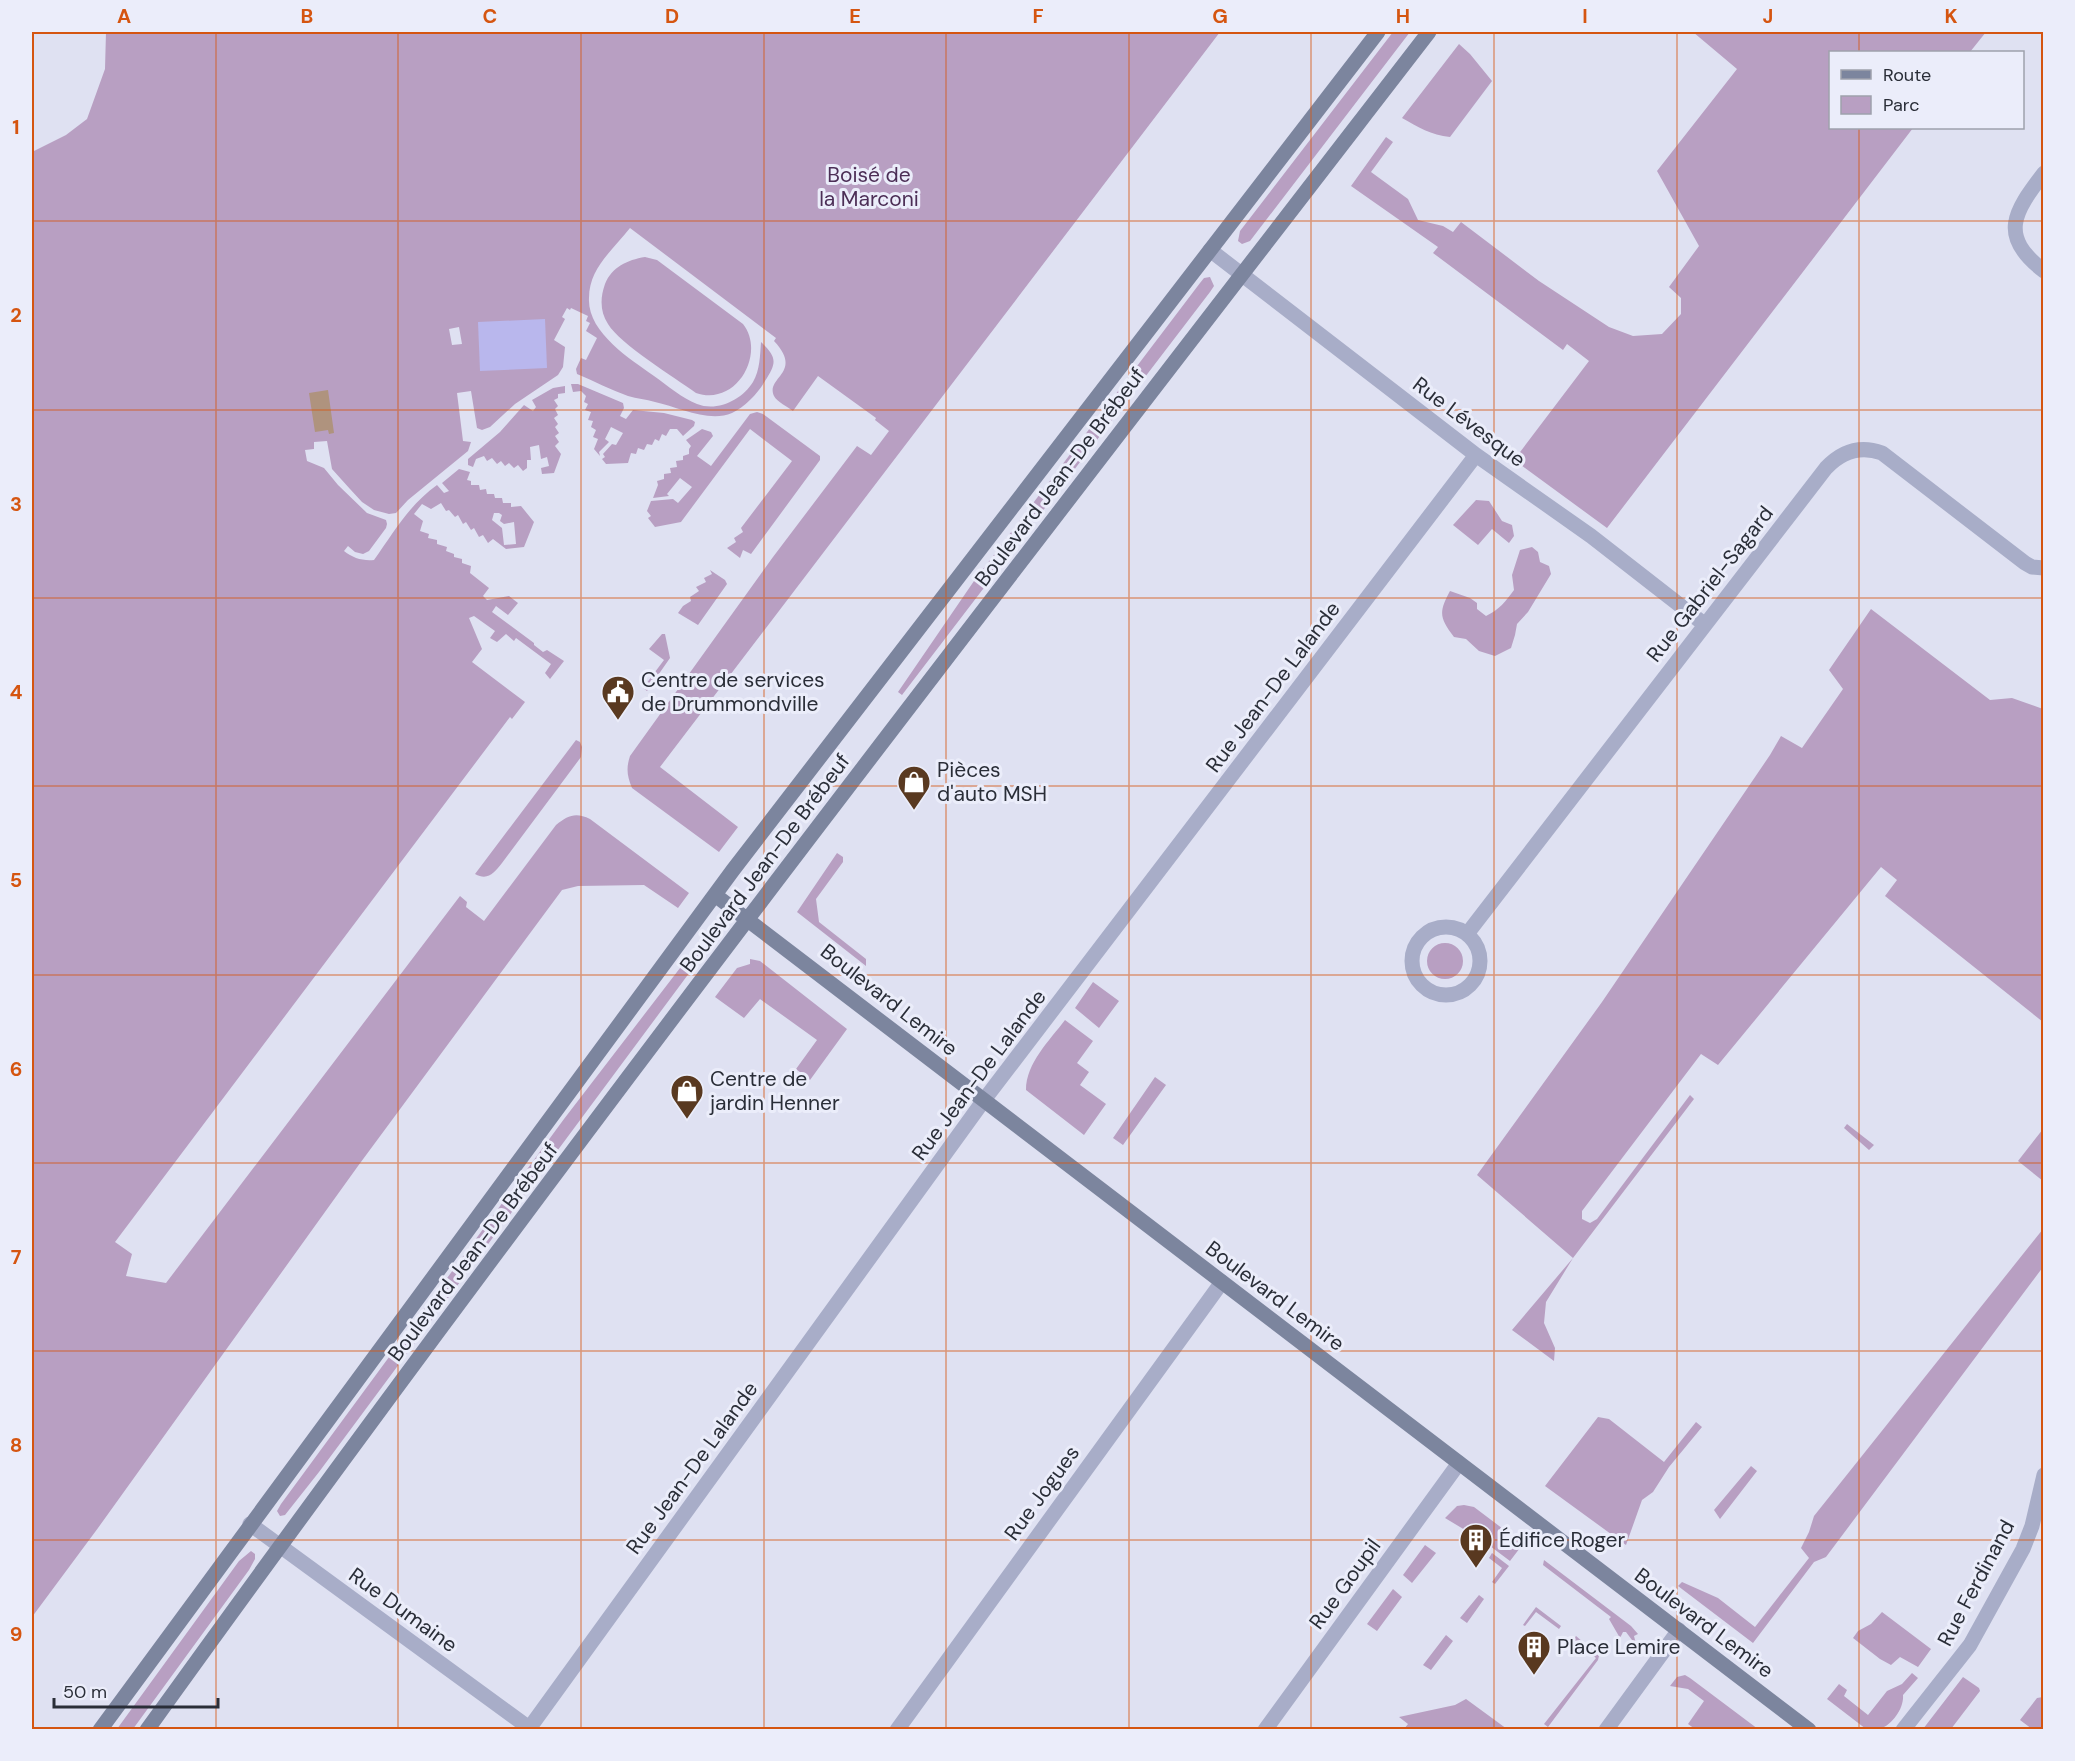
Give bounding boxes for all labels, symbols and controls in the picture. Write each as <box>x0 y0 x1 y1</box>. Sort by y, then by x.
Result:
text: A <box>117 3 131 29</box>
text: B <box>301 3 313 29</box>
text: C <box>483 3 497 29</box>
text: D <box>665 3 679 29</box>
text: E <box>849 3 861 29</box>
text: F <box>1032 3 1044 29</box>
text: G <box>1212 3 1228 29</box>
text: H <box>1396 3 1410 29</box>
text: I <box>1582 3 1588 29</box>
text: J <box>1763 3 1773 29</box>
text: K <box>1944 3 1958 29</box>
legend <box>1829 51 2024 129</box>
text: Route <box>1883 63 1931 87</box>
text: Parc <box>1883 93 1919 117</box>
text: 1 <box>12 114 20 140</box>
park label: Boisé de la Marconi <box>819 161 919 213</box>
text: 2 <box>10 302 22 328</box>
street label: Boulevard Jean-De Brébeuf <box>969 362 1151 592</box>
street label: Rue Lévesque <box>1407 370 1531 474</box>
text: 3 <box>10 491 22 517</box>
street label: Rue Gabriel-Sagard <box>1640 500 1780 668</box>
street label: Rue Jean-De Lalande <box>1200 596 1347 778</box>
place label: Centre de services de Drummondville <box>641 666 825 718</box>
public building icon: Centre de services de Drummondville <box>600 674 636 721</box>
text: 4 <box>10 679 23 705</box>
street label: Boulevard Jean-De Brébeuf <box>674 748 856 978</box>
place label: Pièces d'auto MSH <box>937 756 1047 808</box>
shop icon: Pièces d'auto MSH <box>896 764 932 811</box>
text: 5 <box>10 867 22 893</box>
street label: Boulevard Lemire <box>815 938 963 1062</box>
street label: Rue Jean-De Lalande <box>906 984 1053 1166</box>
text: 6 <box>10 1056 22 1082</box>
place label: Centre de jardin Henner <box>709 1065 840 1117</box>
shop icon: Centre de jardin Henner <box>669 1073 705 1120</box>
street label: Boulevard Jean-De Brébeuf <box>382 1137 564 1367</box>
street label: Boulevard Lemire <box>1200 1235 1350 1357</box>
text: 7 <box>11 1244 22 1270</box>
street label: Rue Jean-De Lalande <box>620 1376 764 1560</box>
text: 8 <box>10 1432 22 1458</box>
street label: Rue Jogues <box>998 1440 1086 1546</box>
street label: Rue Ferdinand <box>1931 1515 2021 1651</box>
building icon: Édifice Roger <box>1458 1522 1494 1569</box>
place label: Édifice Roger <box>1499 1526 1626 1554</box>
street label: Rue Goupil <box>1303 1533 1387 1635</box>
street label: Rue Dumaine <box>343 1561 463 1659</box>
street label: Boulevard Lemire <box>1629 1562 1779 1684</box>
text: 9 <box>10 1621 22 1647</box>
building icon: Place Lemire <box>1516 1629 1552 1676</box>
place label: Place Lemire <box>1557 1633 1680 1661</box>
scale bar <box>54 1671 218 1709</box>
text: 50 m <box>63 1680 107 1704</box>

